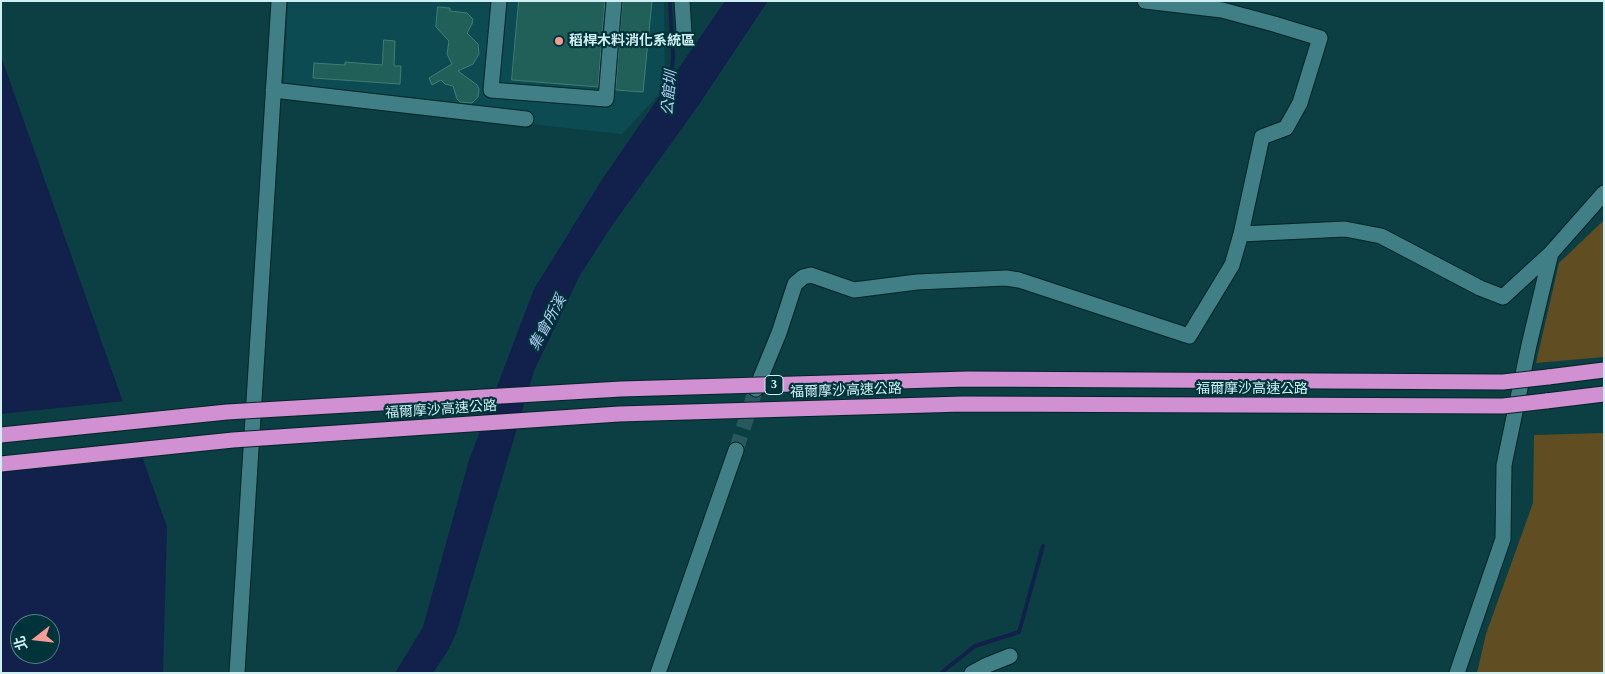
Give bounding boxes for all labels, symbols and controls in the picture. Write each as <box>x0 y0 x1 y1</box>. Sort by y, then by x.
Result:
place label: 稻桿木料消化系統區 <box>569 33 695 49</box>
marker: 稻桿木料消化系統區 <box>553 35 565 47</box>
water label: 公館圳 <box>659 70 681 116</box>
water label: 集會所溪 <box>526 292 570 354</box>
road number: 3 <box>765 376 783 394</box>
street label: 福爾摩沙高速公路 <box>790 381 902 401</box>
street label: 福爾摩沙高速公路 <box>1196 381 1308 397</box>
street label: 福爾摩沙高速公路 <box>385 398 497 422</box>
north arrow <box>10 614 60 664</box>
text: 北 <box>12 634 30 652</box>

